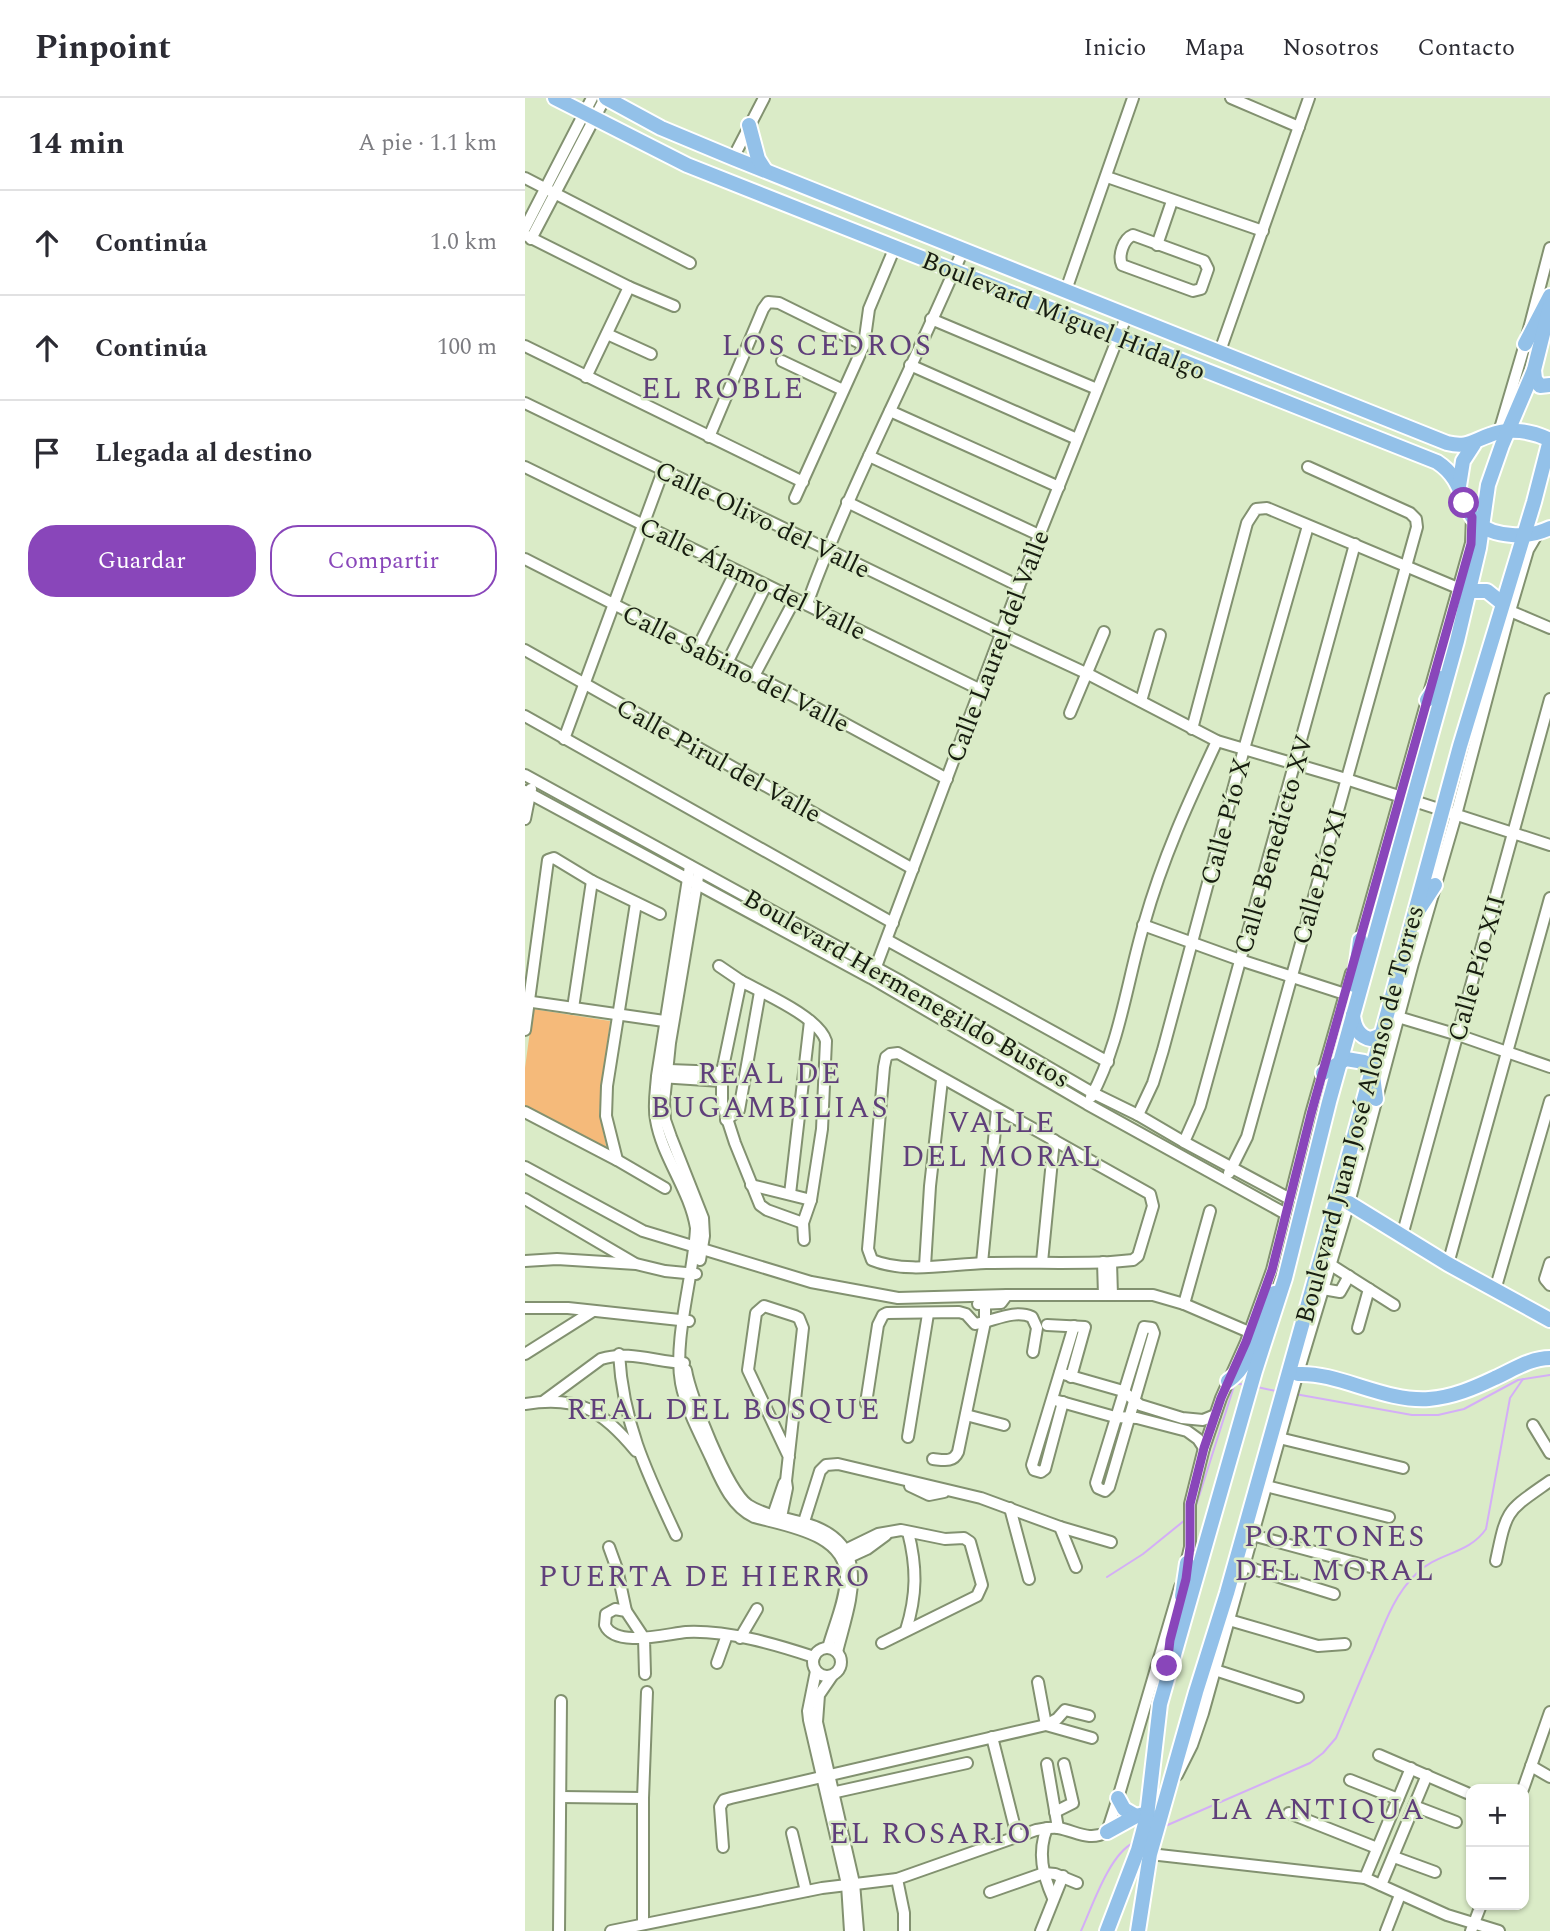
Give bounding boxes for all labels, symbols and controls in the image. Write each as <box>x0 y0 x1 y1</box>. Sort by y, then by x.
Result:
text: Pinpoint <box>35 23 171 73</box>
text: Inicio <box>1083 30 1146 66</box>
text: Mapa <box>1184 30 1244 66</box>
text: Nosotros <box>1282 30 1379 66</box>
text: Contacto <box>1417 30 1515 66</box>
text: 14 min <box>28 121 125 167</box>
text: A pie · 1.1 km <box>358 126 497 161</box>
text: Continúa <box>95 223 207 263</box>
icon: ahead <box>28 224 66 262</box>
text: 1.0 km <box>430 225 497 260</box>
street label: Boulevard Miguel Hidalgo <box>916 241 1212 391</box>
district label: LOS CEDROS <box>721 323 933 369</box>
text: Continúa <box>95 328 207 368</box>
icon: ahead <box>28 329 66 367</box>
text: 100 m <box>437 330 497 365</box>
district label: EL ROBLE <box>641 366 805 412</box>
text: Llegada al destino <box>95 433 312 473</box>
icon: arrive <box>28 434 66 472</box>
street label: Calle Olivo del Valle <box>648 450 877 589</box>
route start <box>1448 487 1479 518</box>
street label: Calle Álamo del Valle <box>632 507 873 651</box>
street label: Calle Laurel del Valle <box>935 524 1061 768</box>
button: Guardar <box>28 525 256 597</box>
button: Compartir <box>270 525 497 597</box>
street label: Calle Sabino del Valle <box>615 594 856 744</box>
street label: Calle Pirul del Valle <box>609 688 828 834</box>
street label: Calle Benedicto XV <box>1224 730 1324 959</box>
street label: Calle Pío X <box>1190 753 1262 889</box>
street label: Calle Pío XI <box>1281 803 1359 949</box>
street label: Boulevard Hermenegildo Bustos <box>736 879 1077 1099</box>
street label: Calle Pío XII <box>1437 890 1517 1046</box>
street label: Boulevard Juan José Alonso de Torres <box>1285 901 1435 1328</box>
district label: REAL DE BUGAMBILIAS <box>650 1051 890 1131</box>
district label: VALLE DEL MORAL <box>901 1100 1103 1180</box>
district label: REAL DEL BOSQUE <box>566 1387 882 1433</box>
district label: PORTONES DEL MORAL <box>1234 1514 1436 1594</box>
district label: PUERTA DE HIERRO <box>538 1554 872 1600</box>
route end <box>1151 1650 1182 1681</box>
map controls <box>1466 1784 1529 1910</box>
button: + <box>1466 1784 1529 1847</box>
district label: LA ANTIQUA <box>1210 1787 1426 1833</box>
district label: EL ROSARIO <box>829 1811 1033 1857</box>
button: − <box>1466 1847 1529 1910</box>

